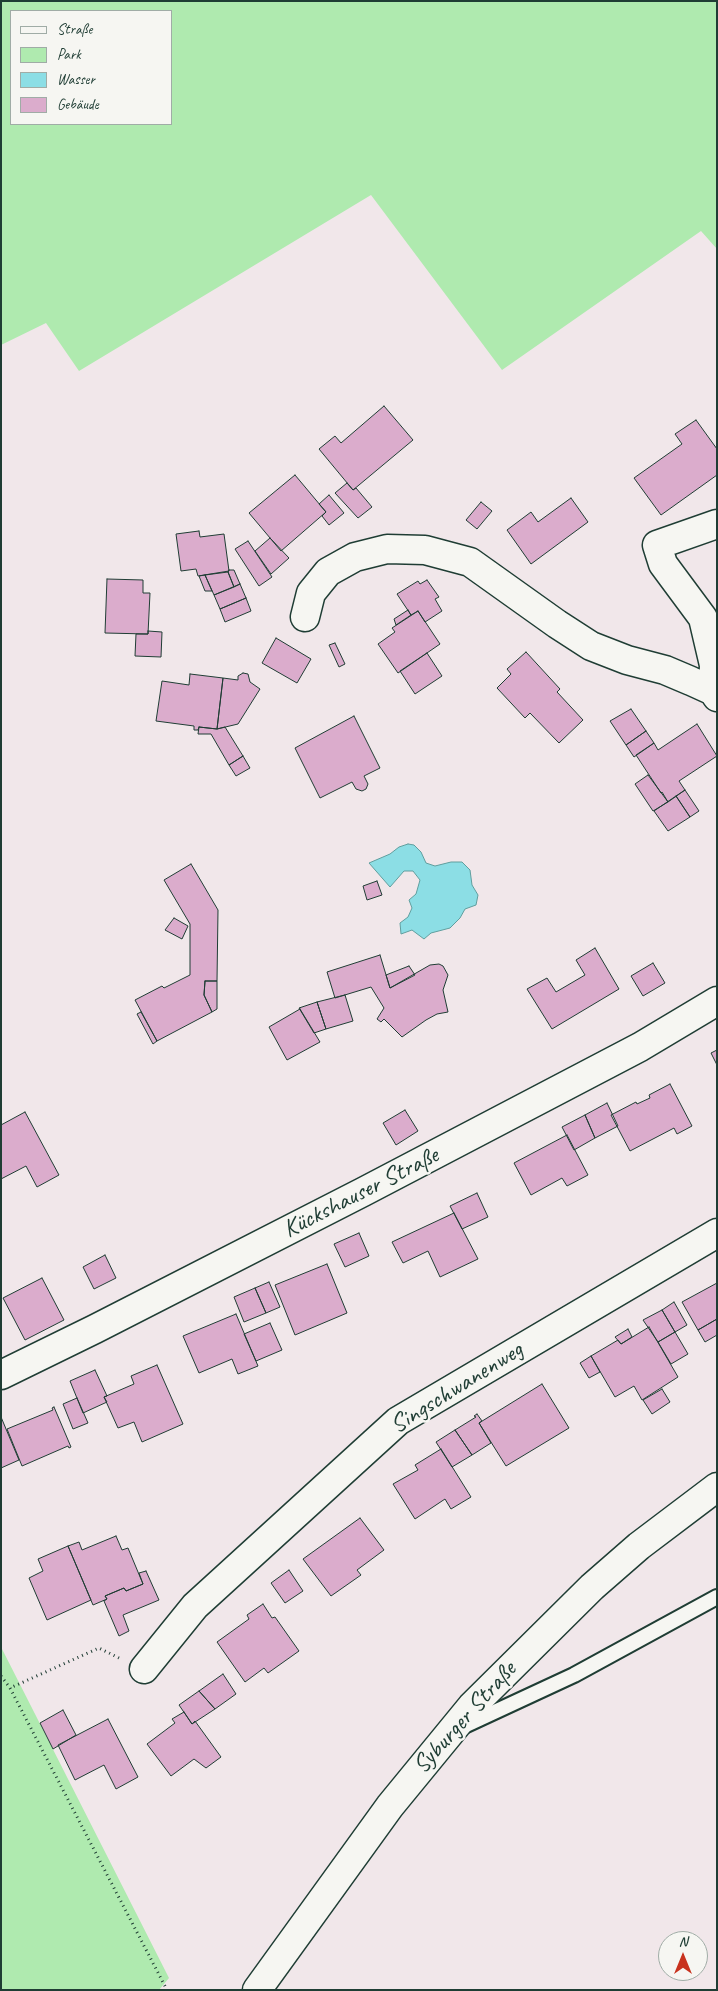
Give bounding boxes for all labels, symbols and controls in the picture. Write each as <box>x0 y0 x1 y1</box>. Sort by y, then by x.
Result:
legend <box>10 10 172 125</box>
text: Straße <box>57 20 92 39</box>
text: Park <box>57 45 81 64</box>
text: Wasser <box>57 70 95 89</box>
text: Gebäude <box>57 95 99 114</box>
street label: Kückshauser Straße <box>278 1141 444 1245</box>
street label: Singschwanenweg <box>385 1335 529 1441</box>
street label: Syburger Straße <box>407 1656 523 1780</box>
north arrow <box>658 1931 708 1981</box>
text: N <box>679 1933 687 1950</box>

